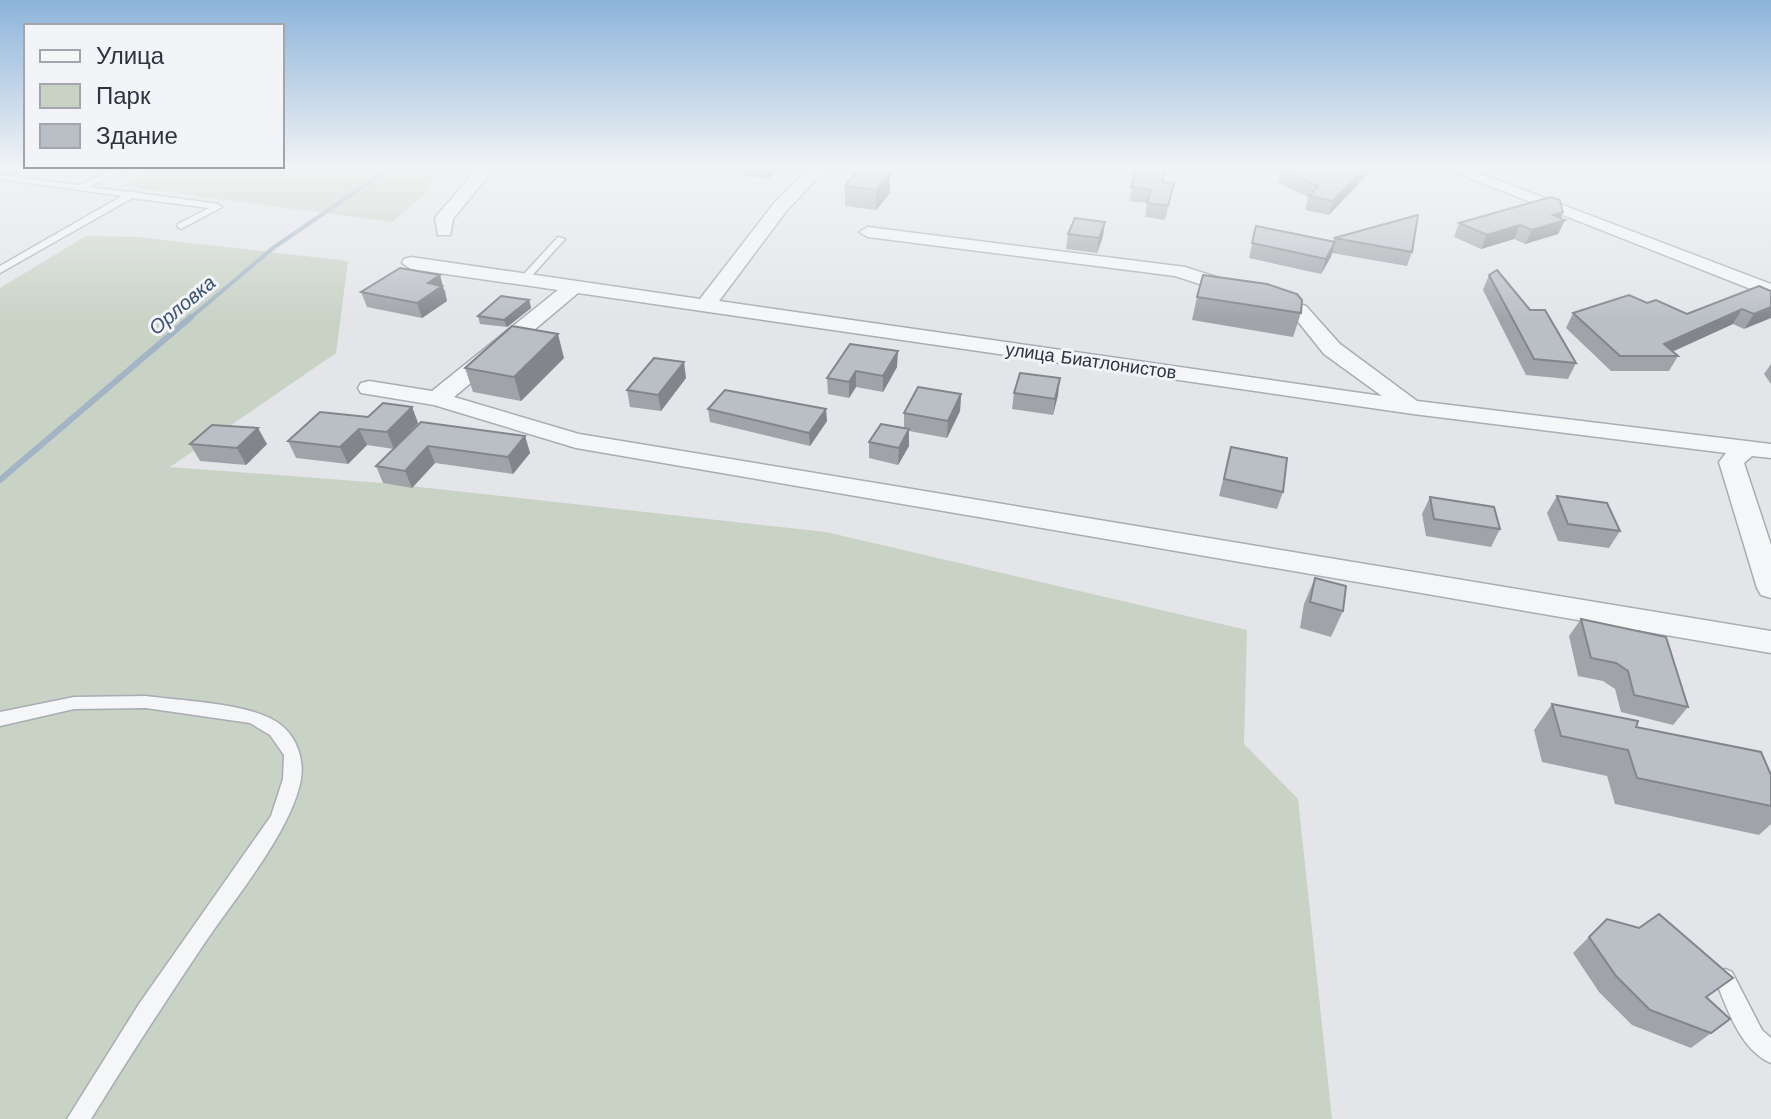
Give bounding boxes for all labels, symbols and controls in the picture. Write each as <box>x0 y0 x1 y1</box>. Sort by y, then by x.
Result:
legend <box>24 24 284 168</box>
text: Улица <box>96 42 165 70</box>
text: Парк <box>96 82 151 110</box>
text: Здание <box>96 122 178 150</box>
water label: Орловка <box>144 270 220 340</box>
street label: улица Биатлонистов <box>1004 338 1178 383</box>

